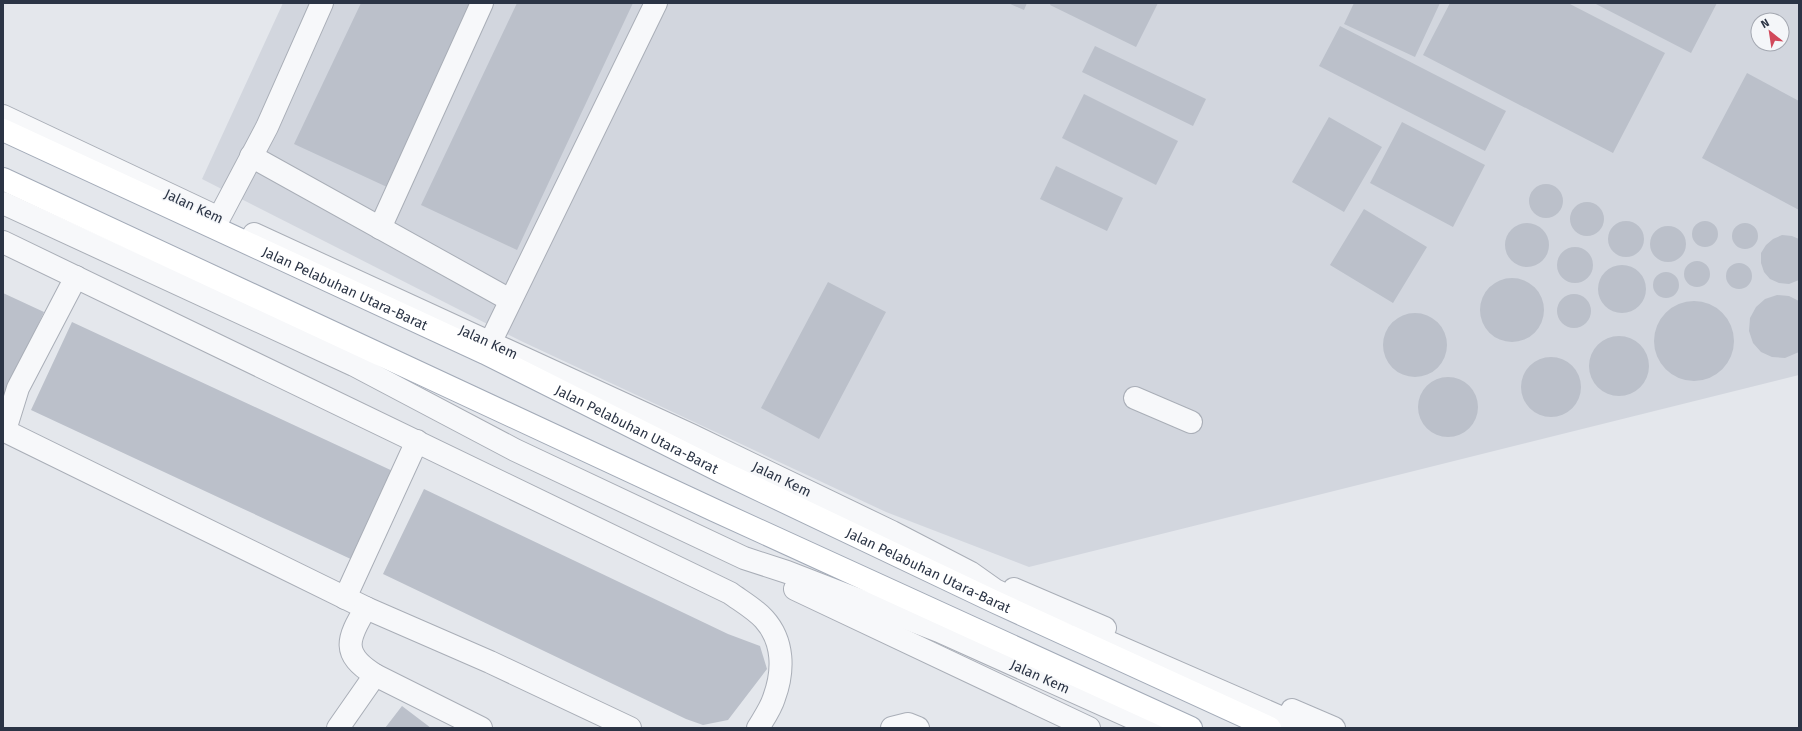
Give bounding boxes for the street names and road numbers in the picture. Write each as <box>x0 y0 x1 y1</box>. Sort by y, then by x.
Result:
street label: Jalan Kem <box>162 185 226 227</box>
street label: Jalan Pelabuhan Utara-Barat <box>260 243 431 335</box>
street label: Jalan Kem <box>456 321 520 363</box>
street label: Jalan Pelabuhan Utara-Barat <box>552 382 722 478</box>
street label: Jalan Kem <box>750 458 814 501</box>
street label: Jalan Pelabuhan Utara-Barat <box>843 524 1014 617</box>
street label: Jalan Kem <box>1008 656 1072 698</box>

